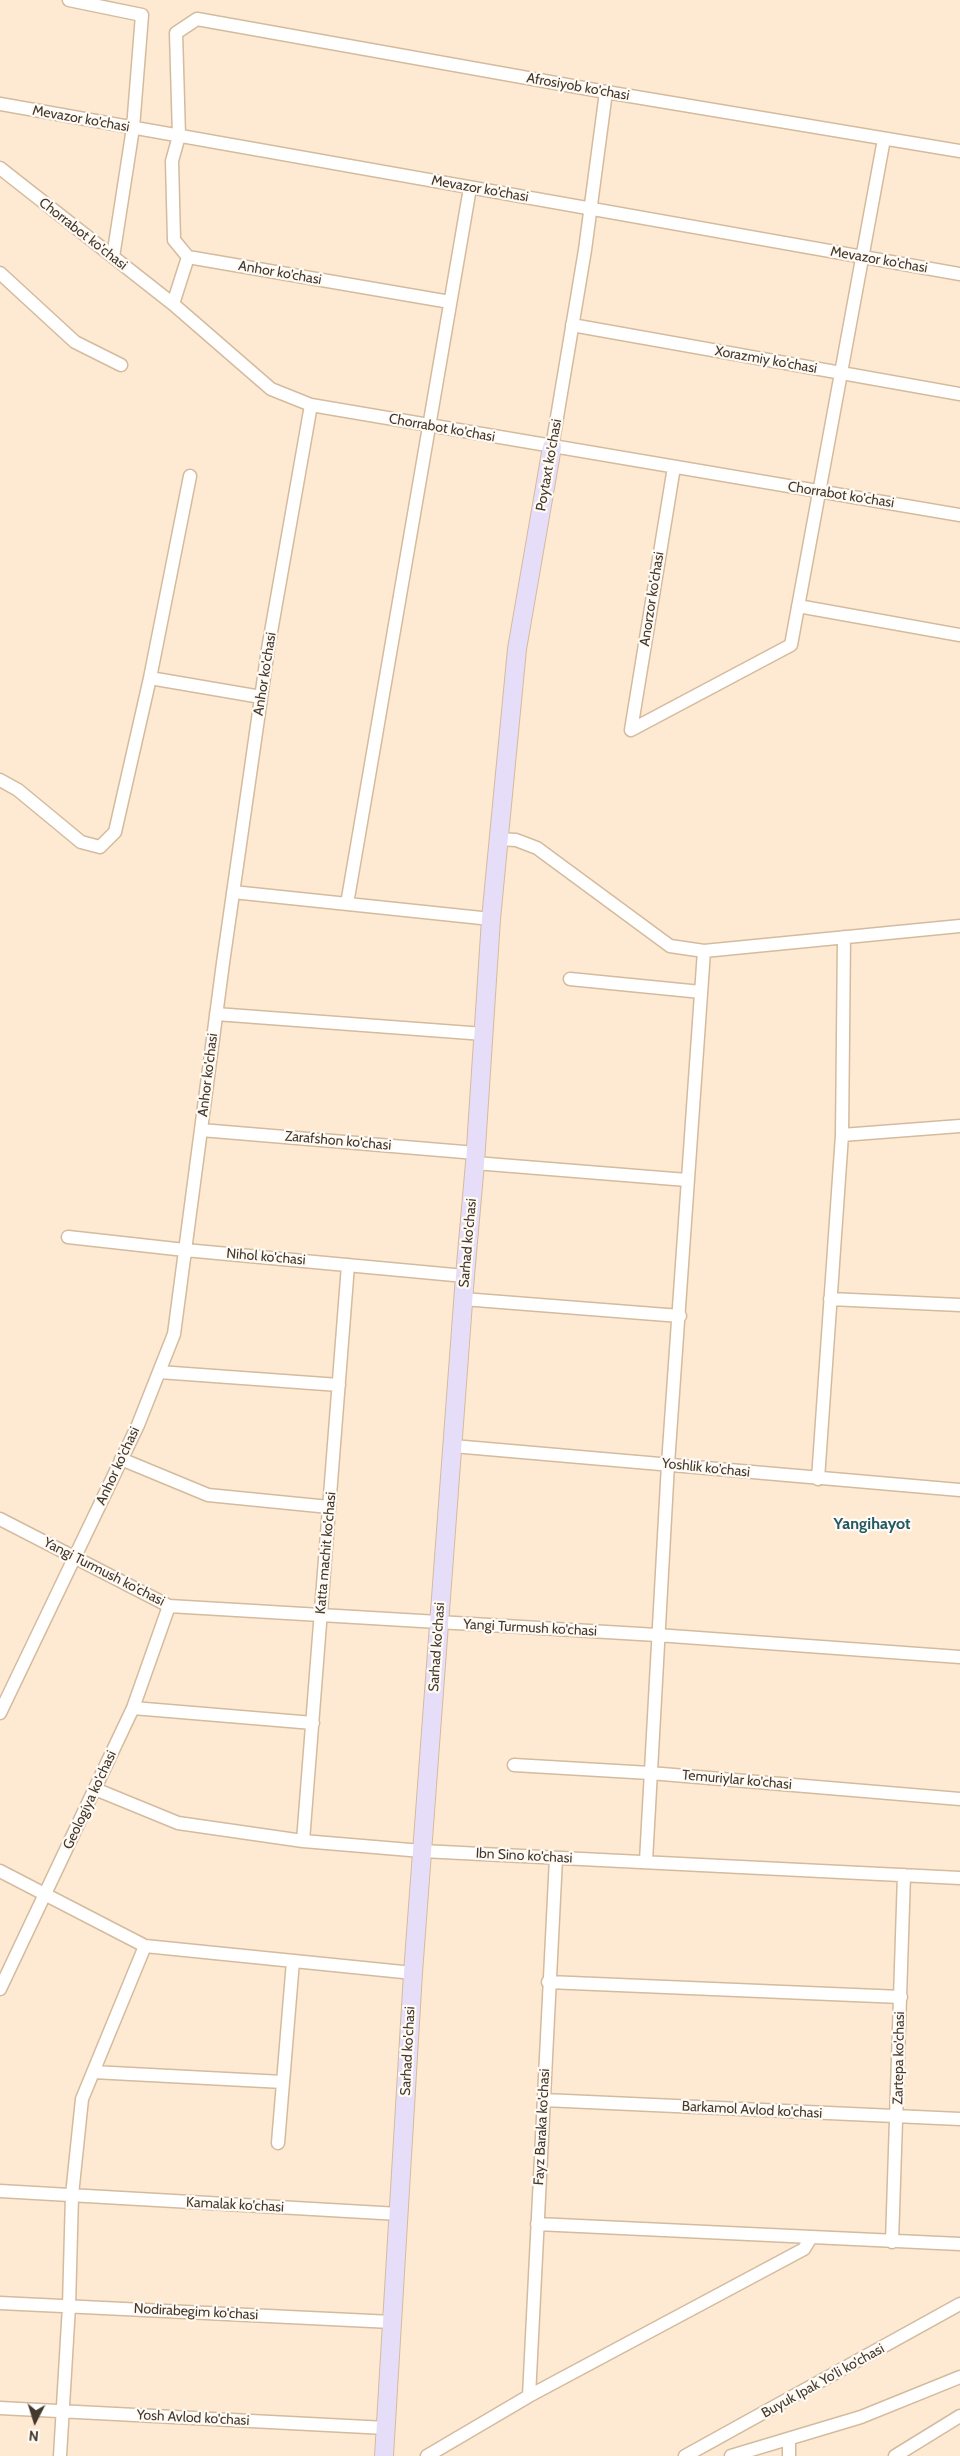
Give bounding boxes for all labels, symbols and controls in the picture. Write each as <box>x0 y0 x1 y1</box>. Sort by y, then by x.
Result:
street label: Afrosiyob ko'chasi <box>525 70 631 104</box>
street label: Mevazor ko'chasi <box>31 102 131 136</box>
street label: Mevazor ko'chasi <box>430 172 530 206</box>
street label: Chorrabot ko'chasi <box>35 194 131 274</box>
street label: Mevazor ko'chasi <box>829 243 929 277</box>
street label: Anhor ko'chasi <box>237 257 323 289</box>
street label: Xorazmiy ko'chasi <box>714 343 818 377</box>
street label: Chorrabot ko'chasi <box>388 410 496 446</box>
street label: Poytaxt ko'chasi <box>533 418 565 512</box>
street label: Chorrabot ko'chasi <box>787 478 895 512</box>
street label: Anorzor ko'chasi <box>636 551 668 647</box>
street label: Anhor ko'chasi <box>250 631 280 717</box>
street label: Anhor ko'chasi <box>195 1032 221 1118</box>
street label: Zarafshon ko'chasi <box>284 1128 392 1154</box>
street label: Sarhad ko'chasi <box>456 1198 480 1288</box>
street label: Nihol ko'chasi <box>226 1245 306 1269</box>
street label: Anhor ko'chasi <box>93 1424 143 1508</box>
street label: Yoshlik ko'chasi <box>661 1455 751 1481</box>
street label: Katta machit ko'chasi <box>312 1491 340 1615</box>
district label: Yangihayot <box>833 1514 911 1534</box>
street label: Yangi Turmush ko'chasi <box>40 1534 168 1610</box>
street label: Sarhad ko'chasi <box>425 1602 449 1692</box>
street label: Yangi Turmush ko'chasi <box>463 1616 597 1640</box>
street label: Geologiya ko'chasi <box>60 1748 120 1852</box>
street label: Temuriylar ko'chasi <box>681 1767 793 1793</box>
street label: Ibn Sino ko'chasi <box>475 1845 573 1867</box>
street label: Sarhad ko'chasi <box>397 2006 419 2096</box>
street label: Zartepa ko'chasi <box>890 2011 908 2105</box>
street label: Fayz Baraka ko'chasi <box>531 2068 553 2186</box>
street label: Barkamol Avlod ko'chasi <box>681 2098 823 2122</box>
street label: Kamalak ko'chasi <box>186 2194 284 2216</box>
street label: Nodirabegim ko'chasi <box>133 2300 259 2324</box>
street label: Buyuk Ipak Yo'li ko'chasi <box>759 2340 887 2422</box>
north arrow <box>10 2396 60 2446</box>
street label: Yosh Avlod ko'chasi <box>136 2407 250 2429</box>
text: N <box>28 2427 39 2445</box>

